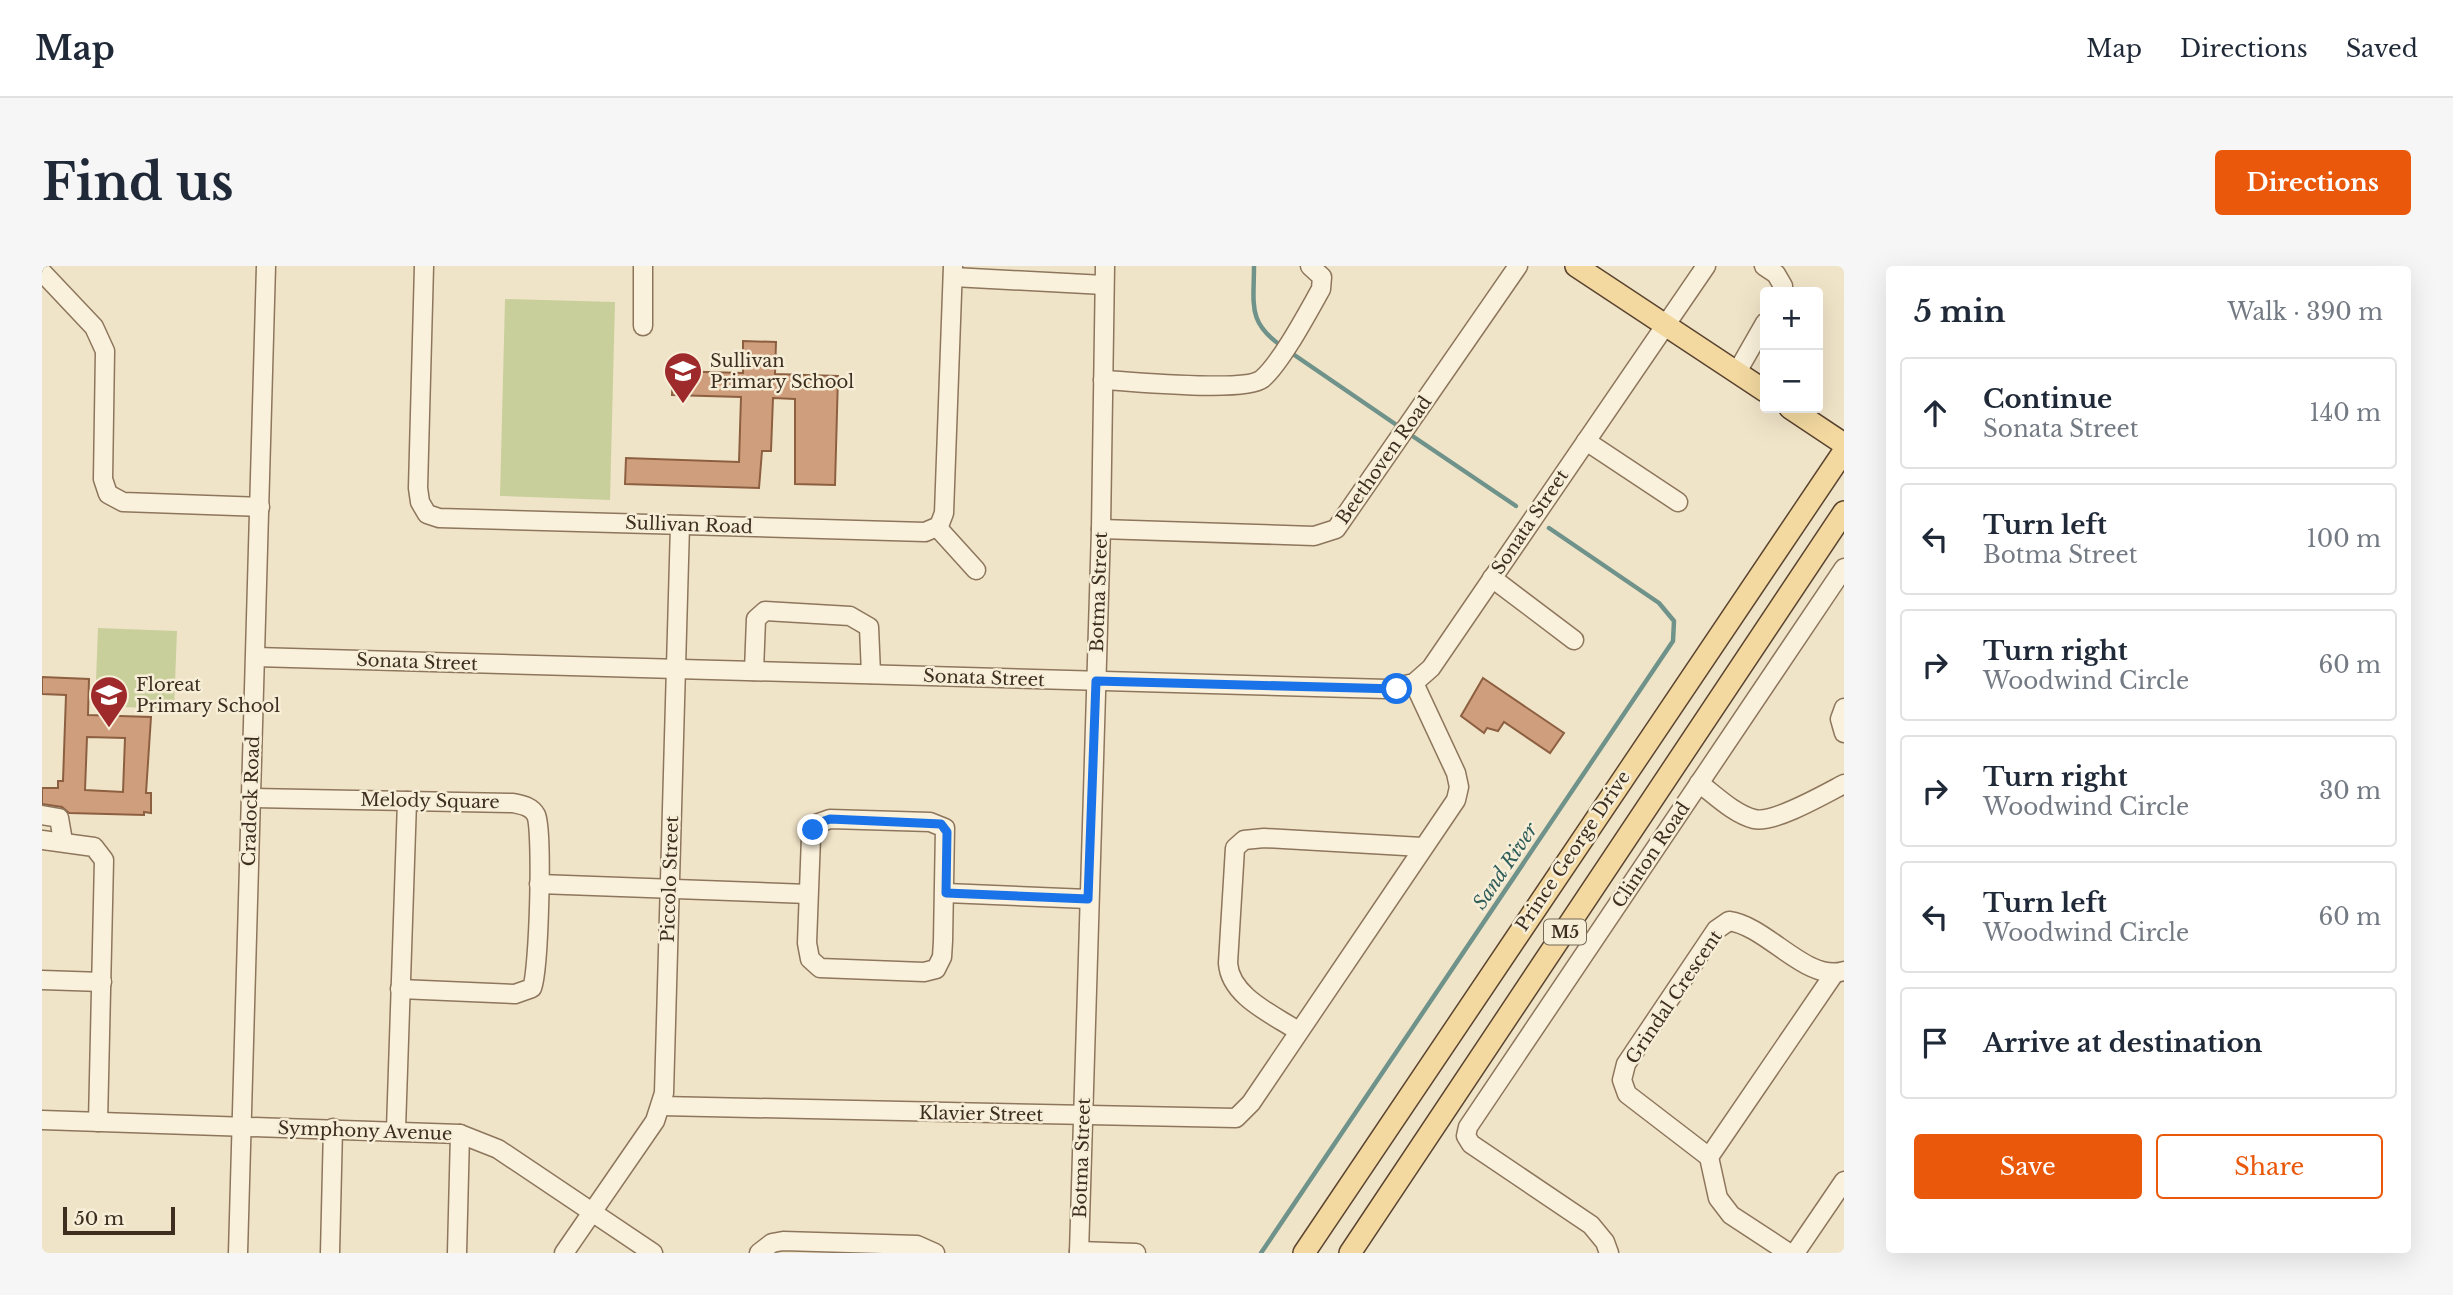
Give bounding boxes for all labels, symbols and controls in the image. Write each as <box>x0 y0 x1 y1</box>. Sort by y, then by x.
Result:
text: Map <box>35 28 115 69</box>
text: Map <box>2086 34 2142 63</box>
text: Directions <box>2180 34 2308 63</box>
text: Saved <box>2346 34 2418 63</box>
button: Directions <box>2215 150 2411 215</box>
text: Find us <box>42 152 234 213</box>
map controls <box>1760 287 1823 413</box>
button: + <box>1760 287 1823 350</box>
text: 5 min <box>1914 293 2006 330</box>
text: Walk · 390 m <box>2227 298 2383 326</box>
school or university icon: Sullivan Primary School <box>662 350 704 405</box>
place label: Sullivan Primary School <box>710 350 854 393</box>
button: − <box>1760 350 1823 413</box>
text: Continue <box>1983 383 2112 415</box>
street label: Beethoven Road <box>1332 392 1436 528</box>
icon: ahead <box>1916 394 1954 432</box>
text: 140 m <box>2310 399 2381 427</box>
text: Sonata Street <box>1983 415 2138 443</box>
street label: Sonata Street <box>1487 465 1573 579</box>
text: Turn left <box>1983 509 2107 541</box>
street label: Sullivan Road <box>625 512 753 538</box>
icon: left <box>1916 520 1954 558</box>
text: 100 m <box>2307 525 2381 553</box>
street label: Botma Street <box>1086 531 1112 653</box>
text: Botma Street <box>1983 541 2137 569</box>
text: Turn right <box>1983 635 2128 667</box>
icon: right <box>1916 646 1954 684</box>
street label: Sonata Street <box>356 649 478 675</box>
text: 60 m <box>2319 651 2381 679</box>
street label: Sonata Street <box>923 665 1045 691</box>
text: Woodwind Circle <box>1983 667 2189 695</box>
route start <box>1381 673 1412 704</box>
school or university icon: Floreat Primary School <box>88 674 130 729</box>
place label: Floreat Primary School <box>136 674 280 717</box>
street label: Cradock Road <box>238 735 264 867</box>
text: Turn right <box>1983 761 2128 793</box>
street label: Prince George Drive <box>1511 767 1635 935</box>
icon: right <box>1916 772 1954 810</box>
text: 30 m <box>2319 777 2381 805</box>
street label: Melody Square <box>360 789 500 813</box>
text: Woodwind Circle <box>1983 793 2189 821</box>
street label: Clinton Road <box>1608 798 1694 912</box>
route end <box>797 814 828 845</box>
street label: Piccolo Street <box>657 815 683 943</box>
water label: Sand River <box>1468 818 1543 914</box>
text: Turn left <box>1983 887 2107 919</box>
icon: left <box>1916 898 1954 936</box>
text: 60 m <box>2319 903 2381 931</box>
road number: M5 <box>1544 919 1586 944</box>
text: Woodwind Circle <box>1983 919 2189 947</box>
street label: Grindal Crescent <box>1621 926 1727 1068</box>
icon: arrive <box>1916 1024 1954 1062</box>
text: Arrive at destination <box>1983 1027 2263 1059</box>
street label: Botma Street <box>1069 1097 1095 1219</box>
street label: Klavier Street <box>919 1102 1044 1126</box>
street label: Symphony Avenue <box>277 1117 453 1145</box>
button: Save <box>1914 1134 2142 1199</box>
button: Share <box>2156 1134 2383 1199</box>
scale bar <box>63 1204 175 1236</box>
text: 50 m <box>74 1207 124 1230</box>

